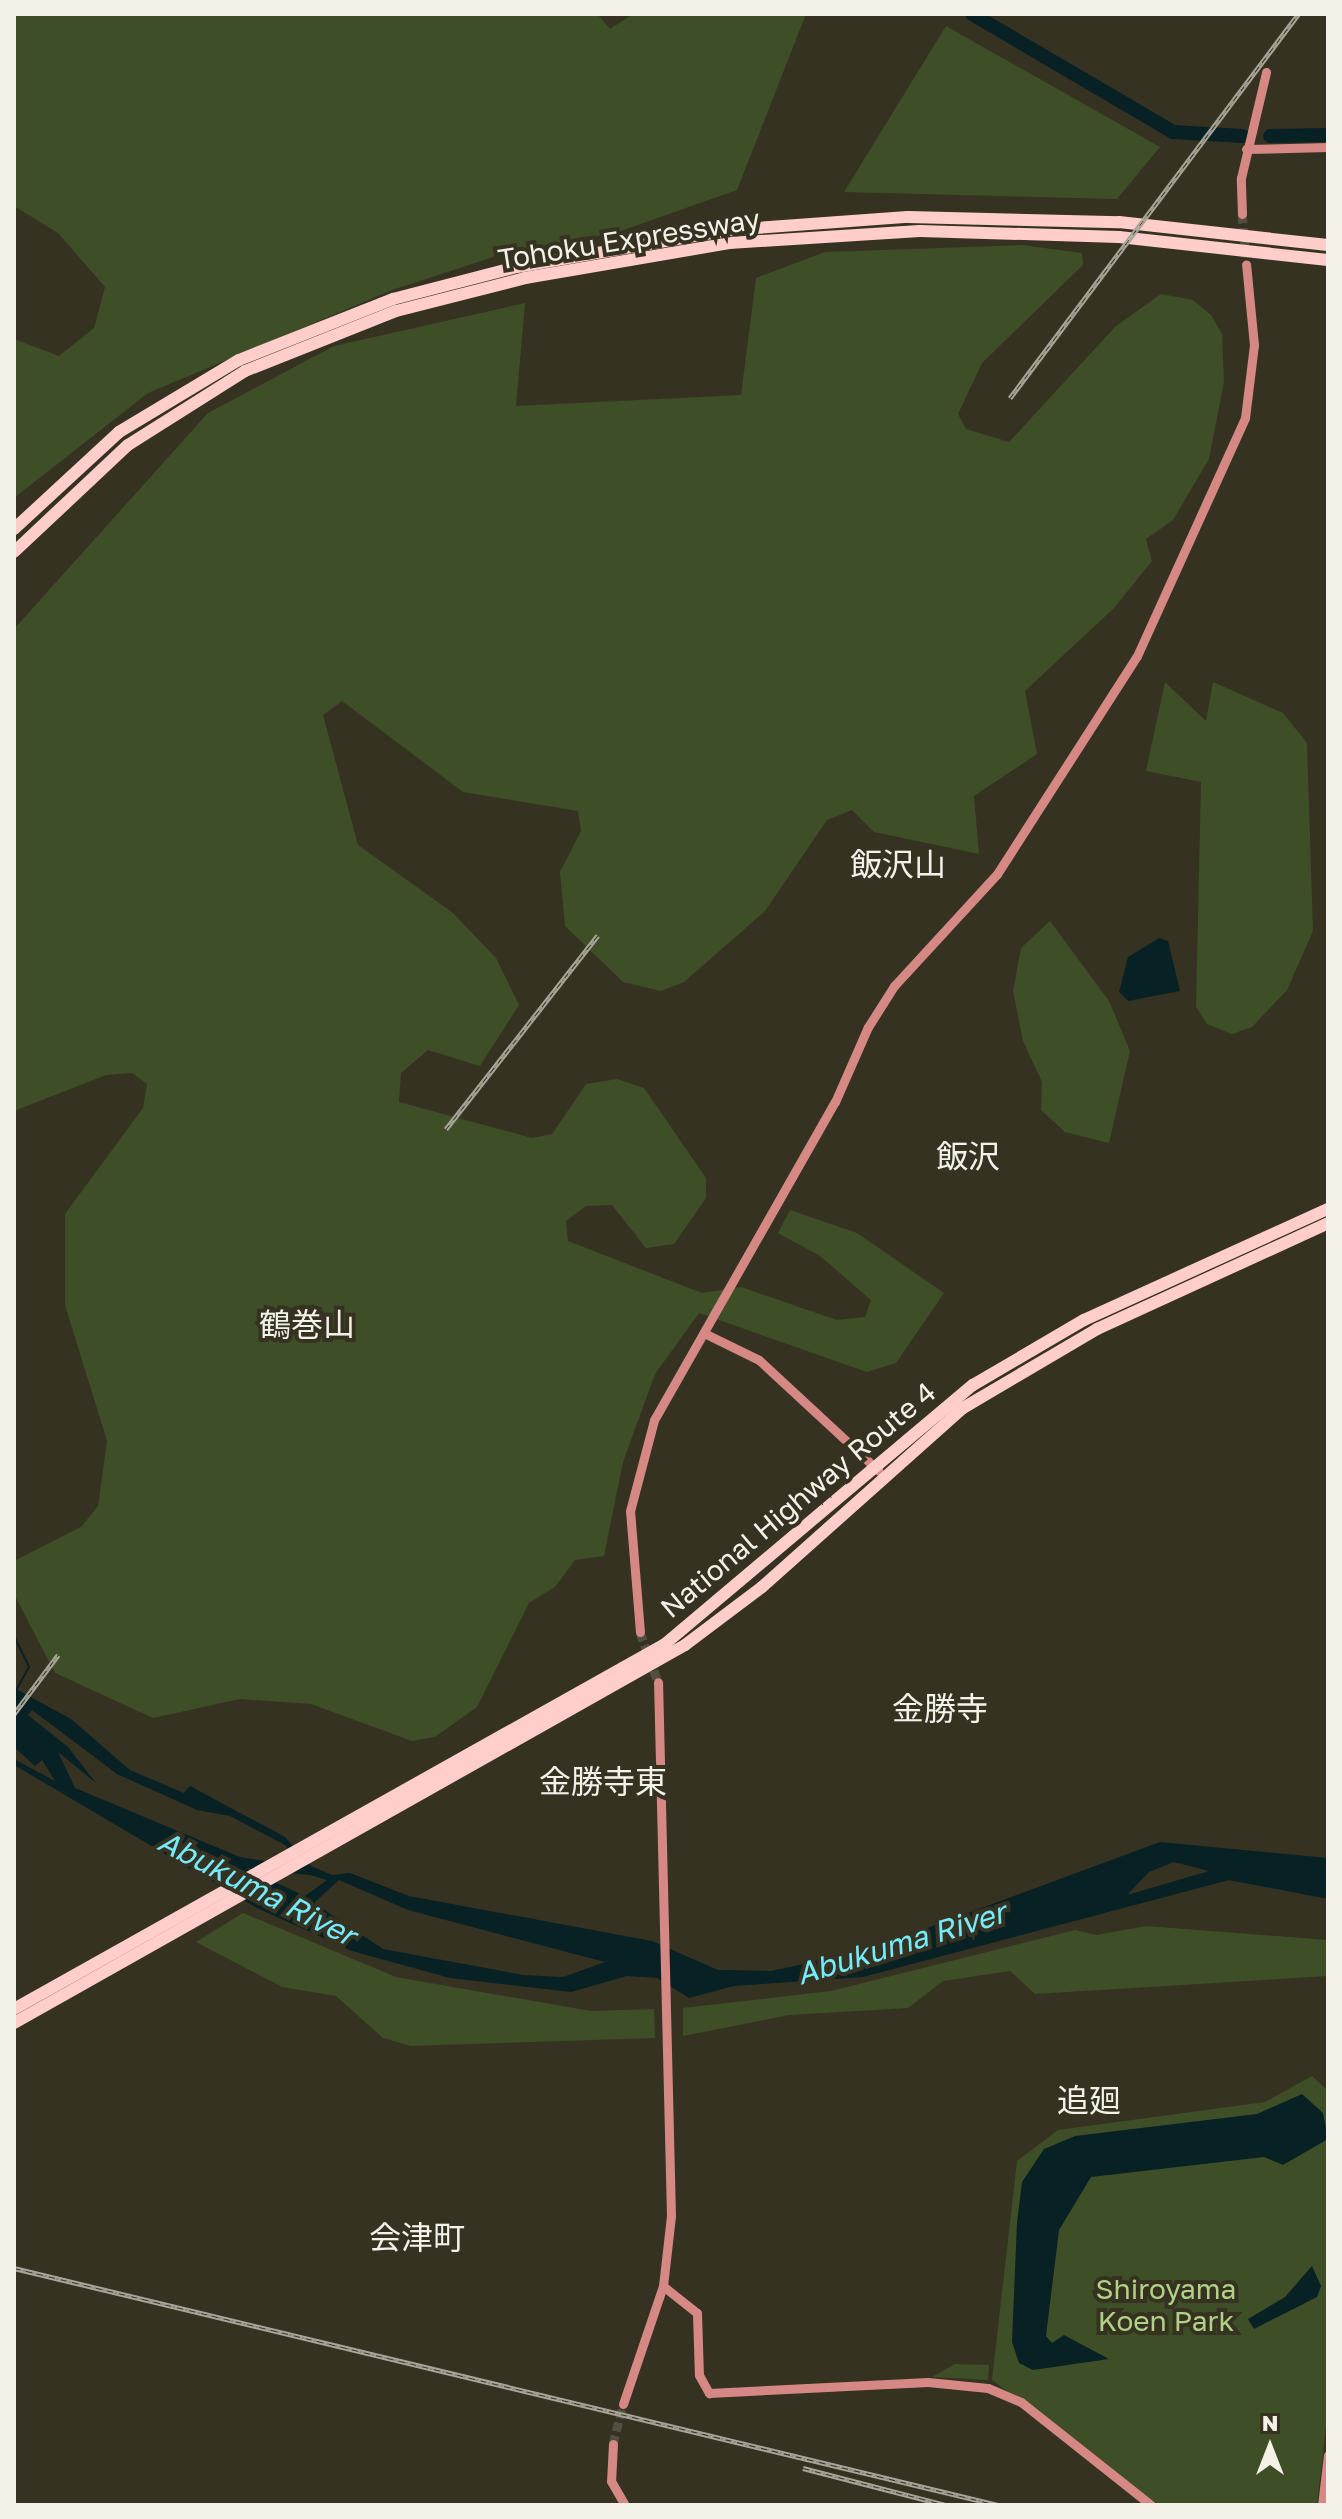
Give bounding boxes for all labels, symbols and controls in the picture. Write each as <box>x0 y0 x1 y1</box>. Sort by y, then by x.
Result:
street label: Tohoku Expressway <box>496 202 762 276</box>
district label: 飯沢山 <box>850 845 946 883</box>
district label: 飯沢 <box>936 1137 1000 1175</box>
district label: 鶴巻山 <box>259 1305 355 1343</box>
street label: National Highway Route 4 <box>654 1375 942 1625</box>
district label: 金勝寺 <box>892 1689 988 1727</box>
district label: 金勝寺東 <box>539 1762 667 1800</box>
water label: Abukuma River <box>152 1823 362 1953</box>
water label: Abukuma River <box>792 1894 1010 1992</box>
district label: 追廻 <box>1057 2081 1121 2119</box>
district label: 会津町 <box>369 2218 465 2256</box>
park label: Shiroyama Koen Park <box>1096 2272 1236 2338</box>
north arrow <box>1230 2407 1310 2487</box>
text: N <box>1262 2409 1278 2436</box>

